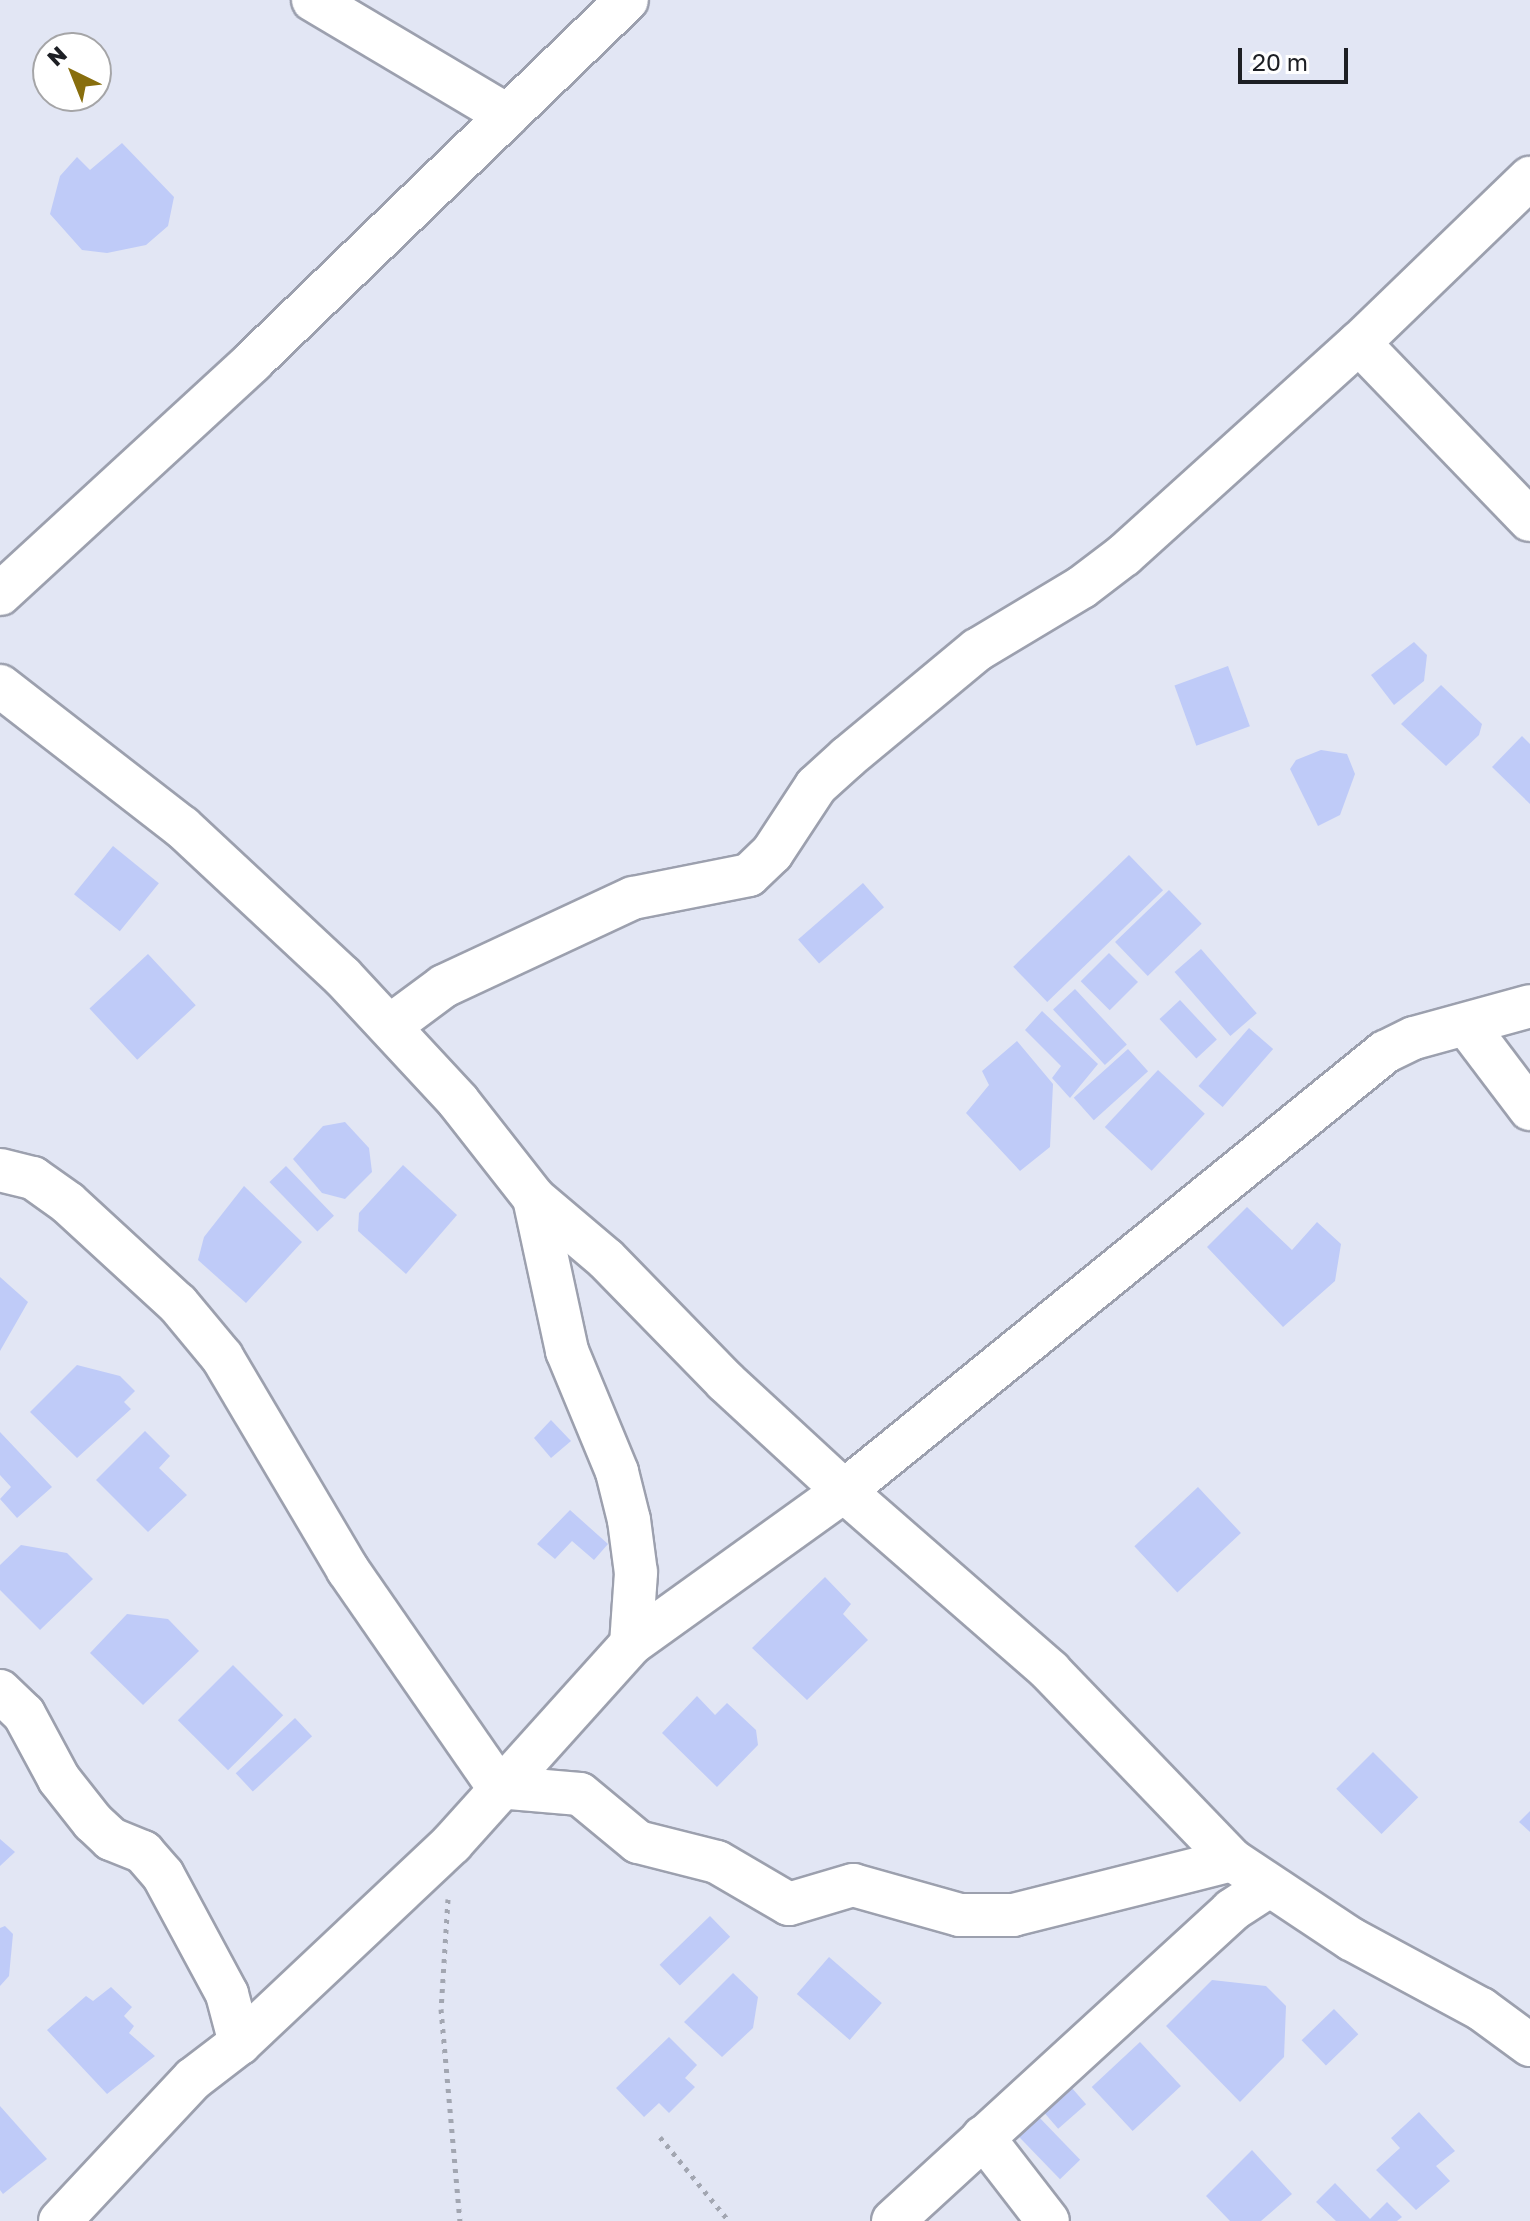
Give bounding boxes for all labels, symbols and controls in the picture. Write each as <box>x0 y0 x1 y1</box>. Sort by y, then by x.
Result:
north arrow <box>32 32 112 112</box>
scale bar <box>1242 32 1352 82</box>
text: N <box>41 40 72 71</box>
text: 20 m <box>1252 47 1308 76</box>

